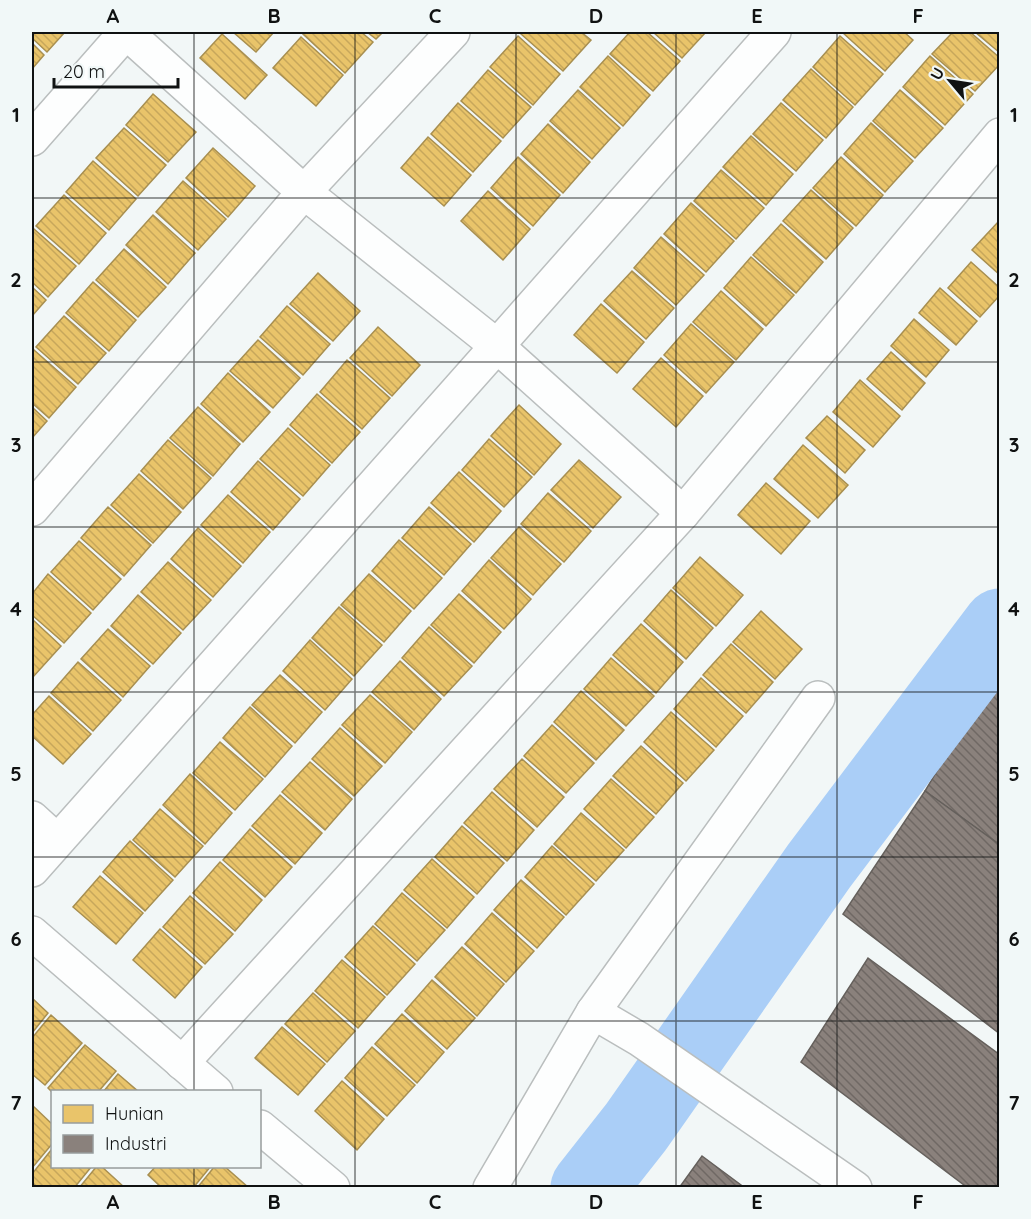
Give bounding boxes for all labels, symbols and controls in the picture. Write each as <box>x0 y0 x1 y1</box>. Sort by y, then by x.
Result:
text: A <box>107 3 120 28</box>
text: B <box>267 3 281 28</box>
text: C <box>429 3 442 28</box>
text: D <box>589 3 603 28</box>
text: E <box>751 3 763 28</box>
text: F <box>912 3 924 28</box>
scale bar <box>54 51 178 89</box>
north arrow <box>920 51 980 111</box>
text: 20 m <box>63 60 105 83</box>
text: U <box>925 64 948 84</box>
text: 1 <box>12 102 20 127</box>
text: 1 <box>1010 102 1018 127</box>
text: 2 <box>10 267 22 292</box>
text: 2 <box>1008 267 1020 292</box>
text: 3 <box>11 432 21 457</box>
text: 3 <box>1009 432 1019 457</box>
text: 4 <box>10 596 22 621</box>
text: 4 <box>1008 596 1020 621</box>
text: 5 <box>10 761 22 786</box>
text: 5 <box>1008 761 1020 786</box>
text: 6 <box>10 926 22 951</box>
text: 6 <box>1008 926 1020 951</box>
text: 7 <box>11 1090 22 1115</box>
legend <box>51 1090 261 1168</box>
text: 7 <box>1009 1090 1020 1115</box>
text: Hunian <box>105 1102 164 1125</box>
text: Industri <box>105 1132 167 1155</box>
text: A <box>107 1189 120 1214</box>
text: B <box>267 1189 281 1214</box>
text: C <box>429 1189 442 1214</box>
text: D <box>589 1189 603 1214</box>
text: E <box>751 1189 763 1214</box>
text: F <box>912 1189 924 1214</box>

